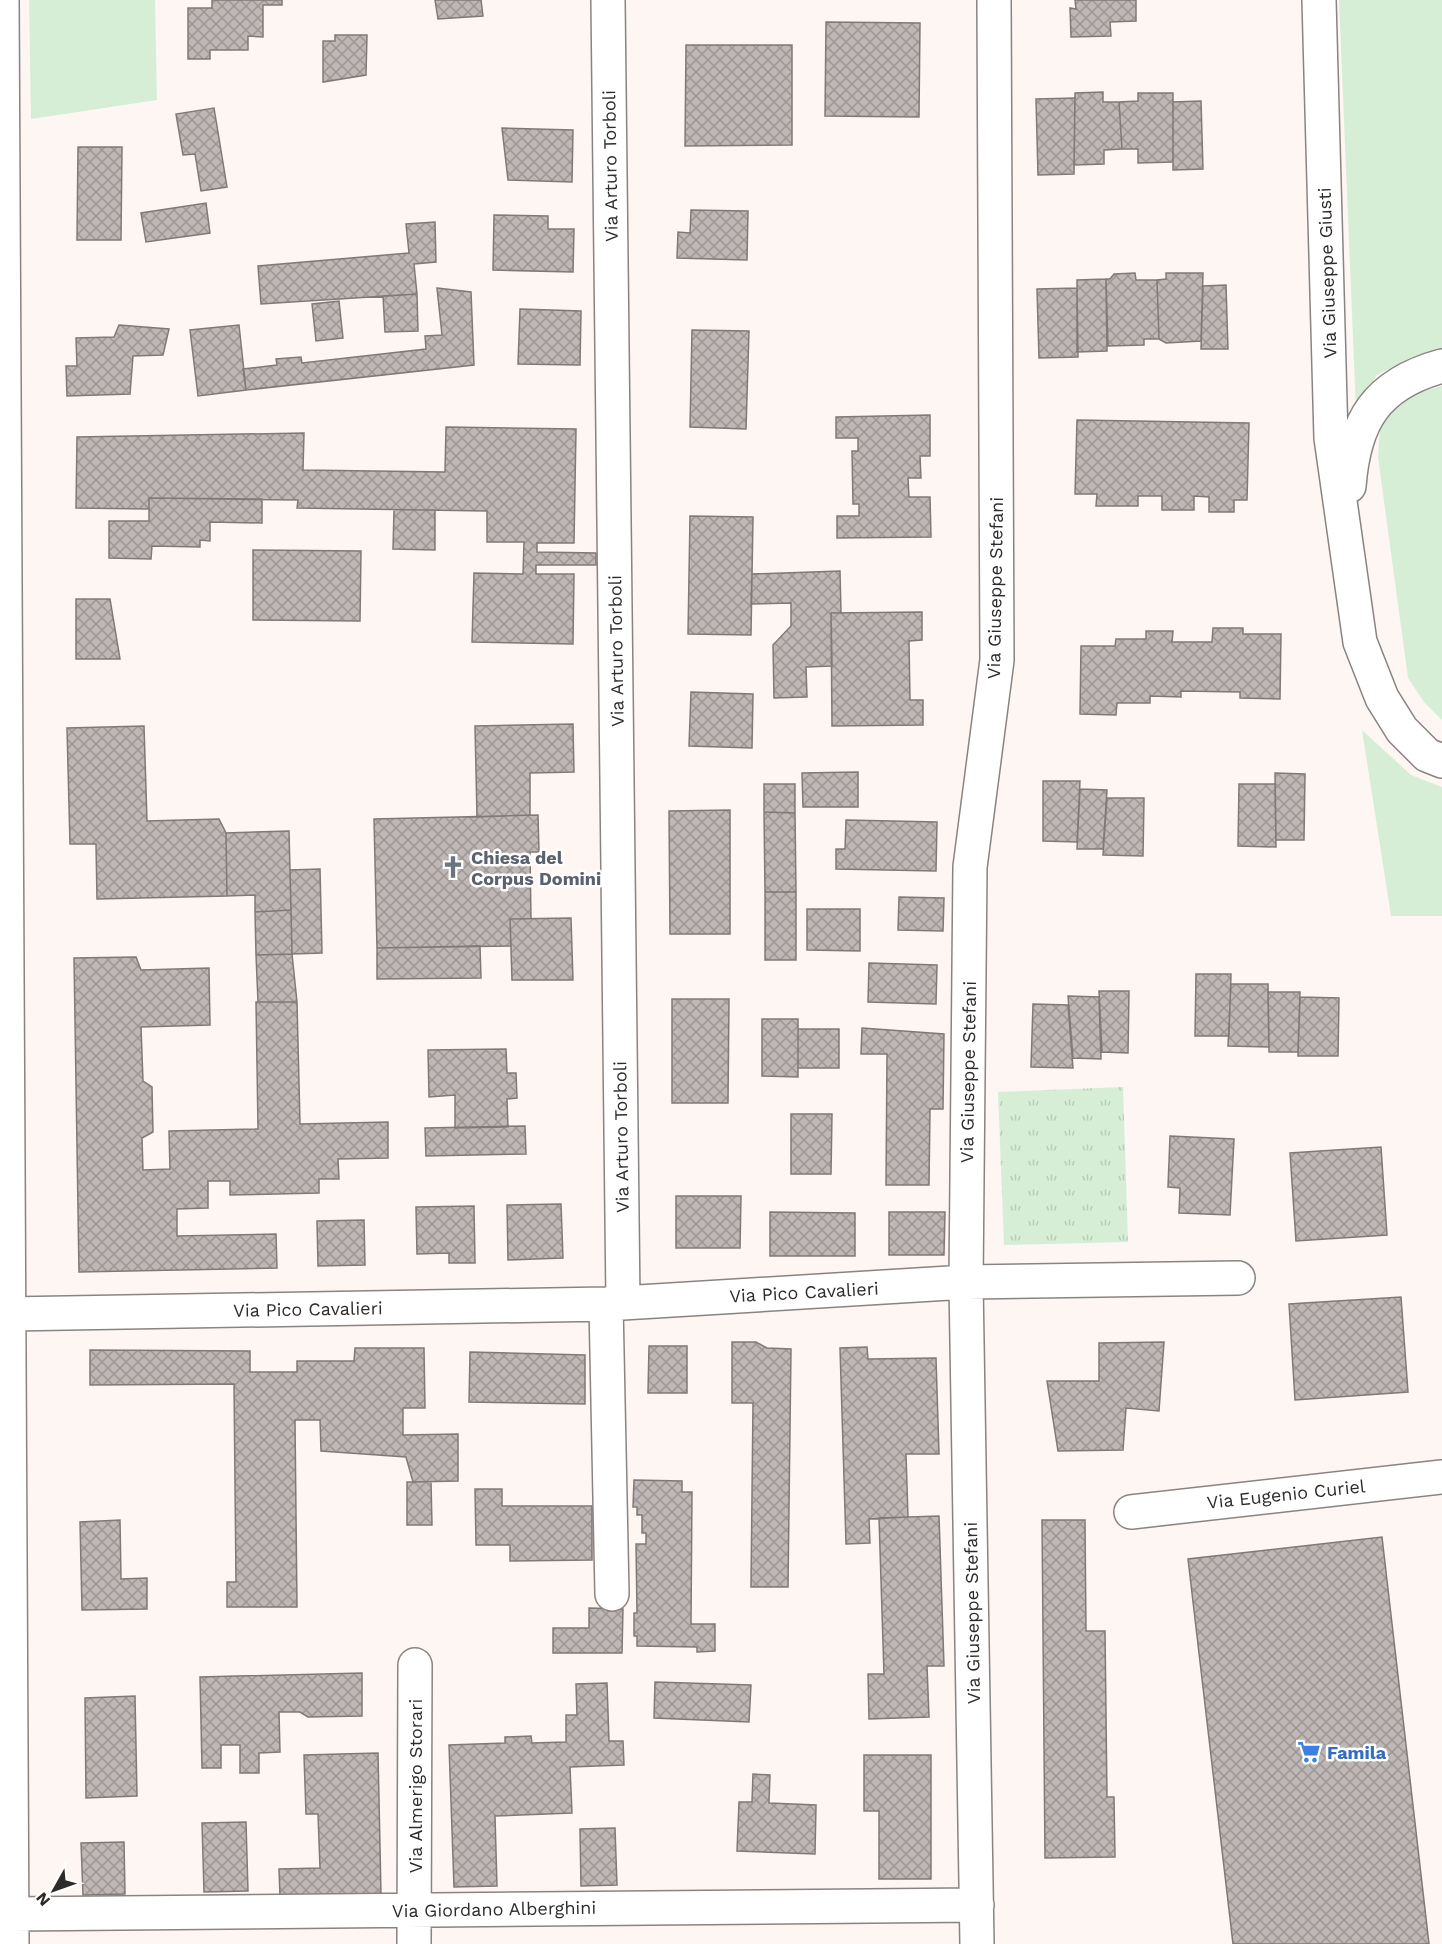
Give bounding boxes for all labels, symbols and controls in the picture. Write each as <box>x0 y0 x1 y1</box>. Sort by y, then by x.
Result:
street label: Via Arturo Torboli <box>598 90 622 242</box>
street label: Via Giuseppe Giusti <box>1314 187 1340 359</box>
street label: Via Giuseppe Stefani <box>983 497 1007 679</box>
street label: Via Arturo Torboli <box>604 575 628 727</box>
place label: Chiesa del Corpus Domini <box>471 847 601 889</box>
church icon: Chiesa del Corpus Domini <box>440 854 466 880</box>
street label: Via Giuseppe Stefani <box>956 981 980 1163</box>
street label: Via Arturo Torboli <box>609 1061 633 1213</box>
street label: Via Pico Cavalieri <box>729 1278 879 1306</box>
street label: Via Pico Cavalieri <box>233 1297 383 1321</box>
street label: Via Eugenio Curiel <box>1206 1475 1367 1513</box>
street label: Via Giuseppe Stefani <box>960 1522 984 1704</box>
street label: Via Almerigo Storari <box>405 1699 426 1873</box>
supermarket icon: Famila <box>1296 1739 1322 1765</box>
place label: Famila <box>1327 1742 1387 1763</box>
north arrow <box>24 1860 84 1920</box>
text: N <box>32 1889 54 1910</box>
street label: Via Giordano Alberghini <box>392 1897 596 1921</box>

